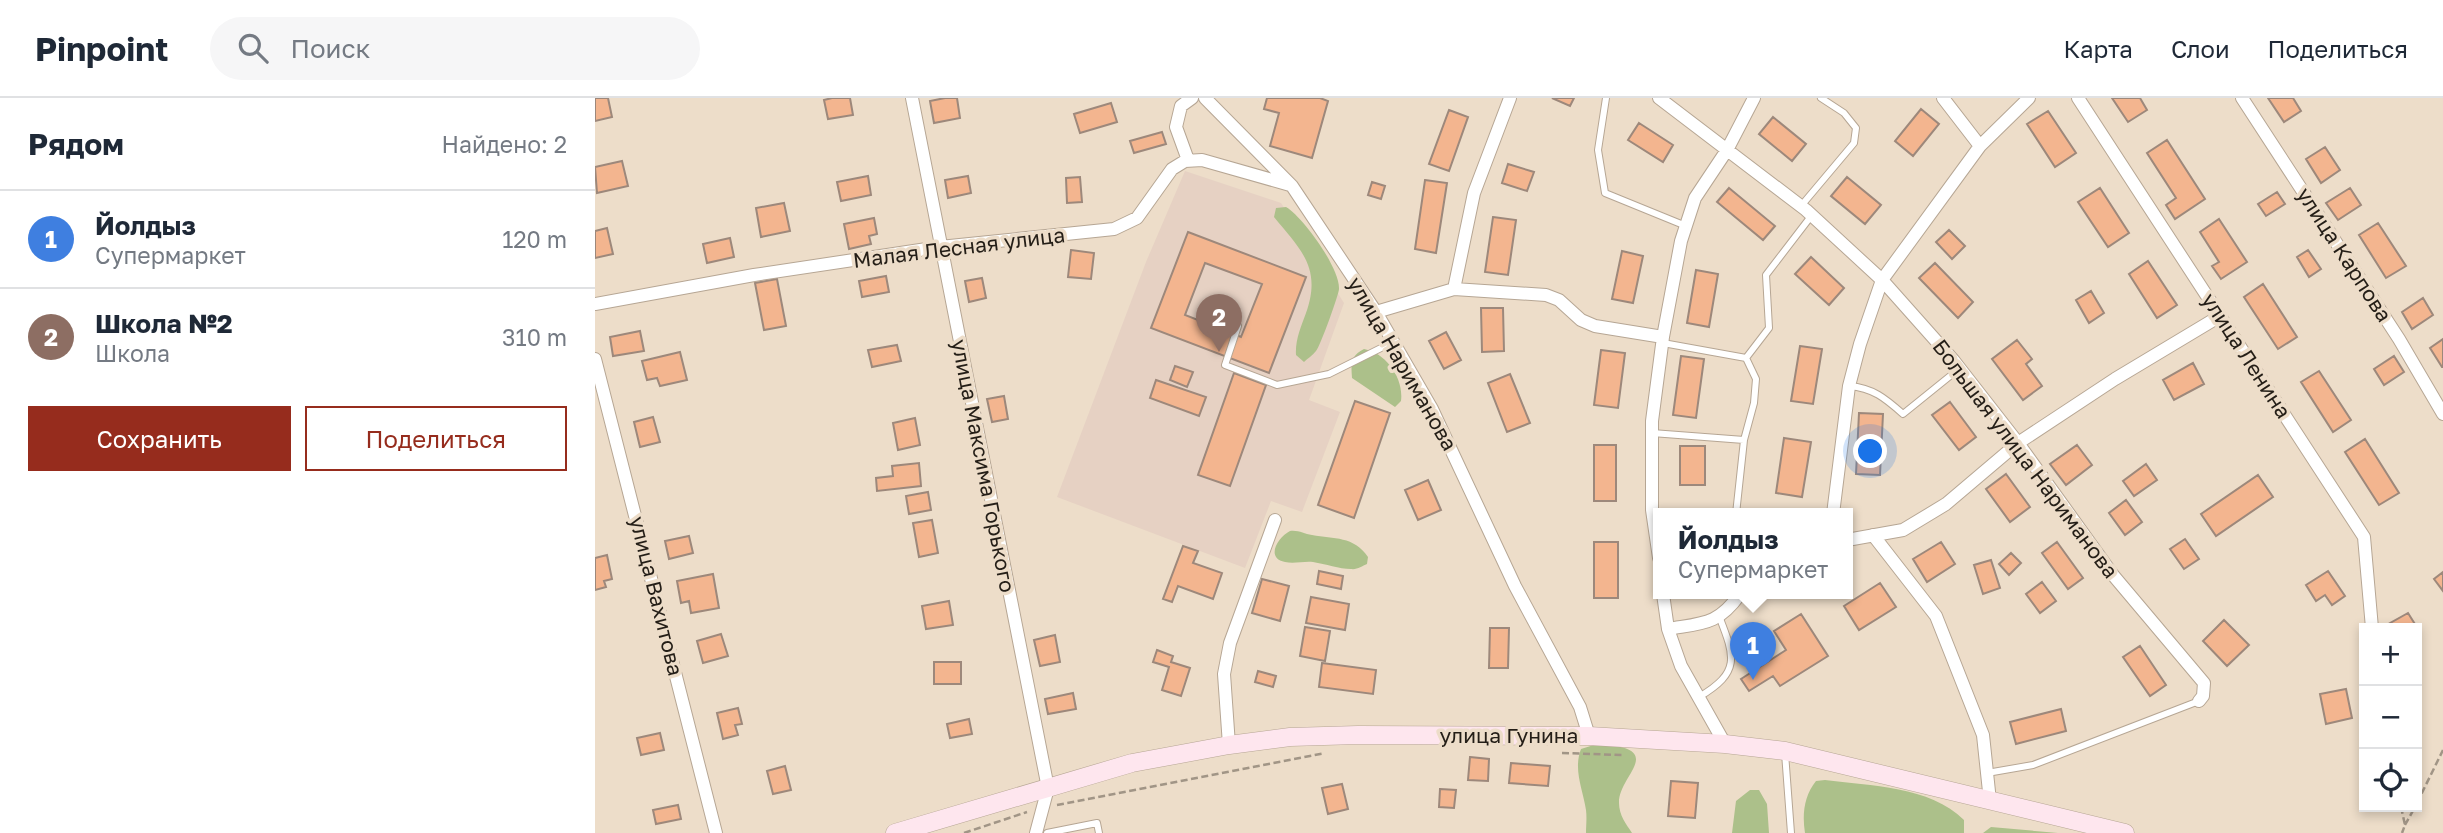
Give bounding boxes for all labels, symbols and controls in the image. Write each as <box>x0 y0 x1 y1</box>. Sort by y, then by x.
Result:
search box <box>210 17 700 80</box>
text: Pinpoint <box>35 29 168 68</box>
icon: search <box>234 29 272 67</box>
text: Поиск <box>290 33 371 64</box>
text: Карта <box>2063 34 2133 63</box>
text: Слои <box>2171 34 2230 63</box>
text: Поделиться <box>2268 34 2408 63</box>
text: Рядом <box>28 126 124 162</box>
text: Найдено: 2 <box>441 130 567 158</box>
street label: улица Карпова <box>2292 182 2398 327</box>
text: Йолдыз <box>95 210 196 241</box>
street label: Малая Лесная улица <box>851 221 1066 273</box>
text: 1 <box>45 225 57 253</box>
text: 120 m <box>502 225 567 253</box>
text: Супермаркет <box>95 241 246 269</box>
street label: улица Нариманова <box>1342 272 1463 455</box>
street label: улица Ленина <box>2197 288 2297 423</box>
pin: 2 <box>1196 294 1242 352</box>
text: Школа №2 <box>95 308 233 339</box>
text: 2 <box>44 323 58 351</box>
text: 310 m <box>502 323 567 351</box>
street label: Большая улица Нариманова <box>1927 334 2124 583</box>
street label: улица Максима Горького <box>947 337 1021 595</box>
text: Школа <box>95 339 170 367</box>
button: Сохранить <box>28 406 291 471</box>
button: Поделиться <box>305 406 567 471</box>
your location <box>1853 434 1887 468</box>
popup <box>1653 508 1853 599</box>
street label: улица Вахитова <box>625 513 689 678</box>
text: Йолдыз <box>1678 524 1779 555</box>
text: Супермаркет <box>1678 555 1828 583</box>
pin: 1 <box>1730 622 1776 680</box>
map controls <box>2359 623 2422 812</box>
button: + <box>2359 623 2422 686</box>
button: − <box>2359 686 2422 749</box>
street label: улица Гунина <box>1440 722 1578 748</box>
button: locate <box>2359 749 2422 812</box>

